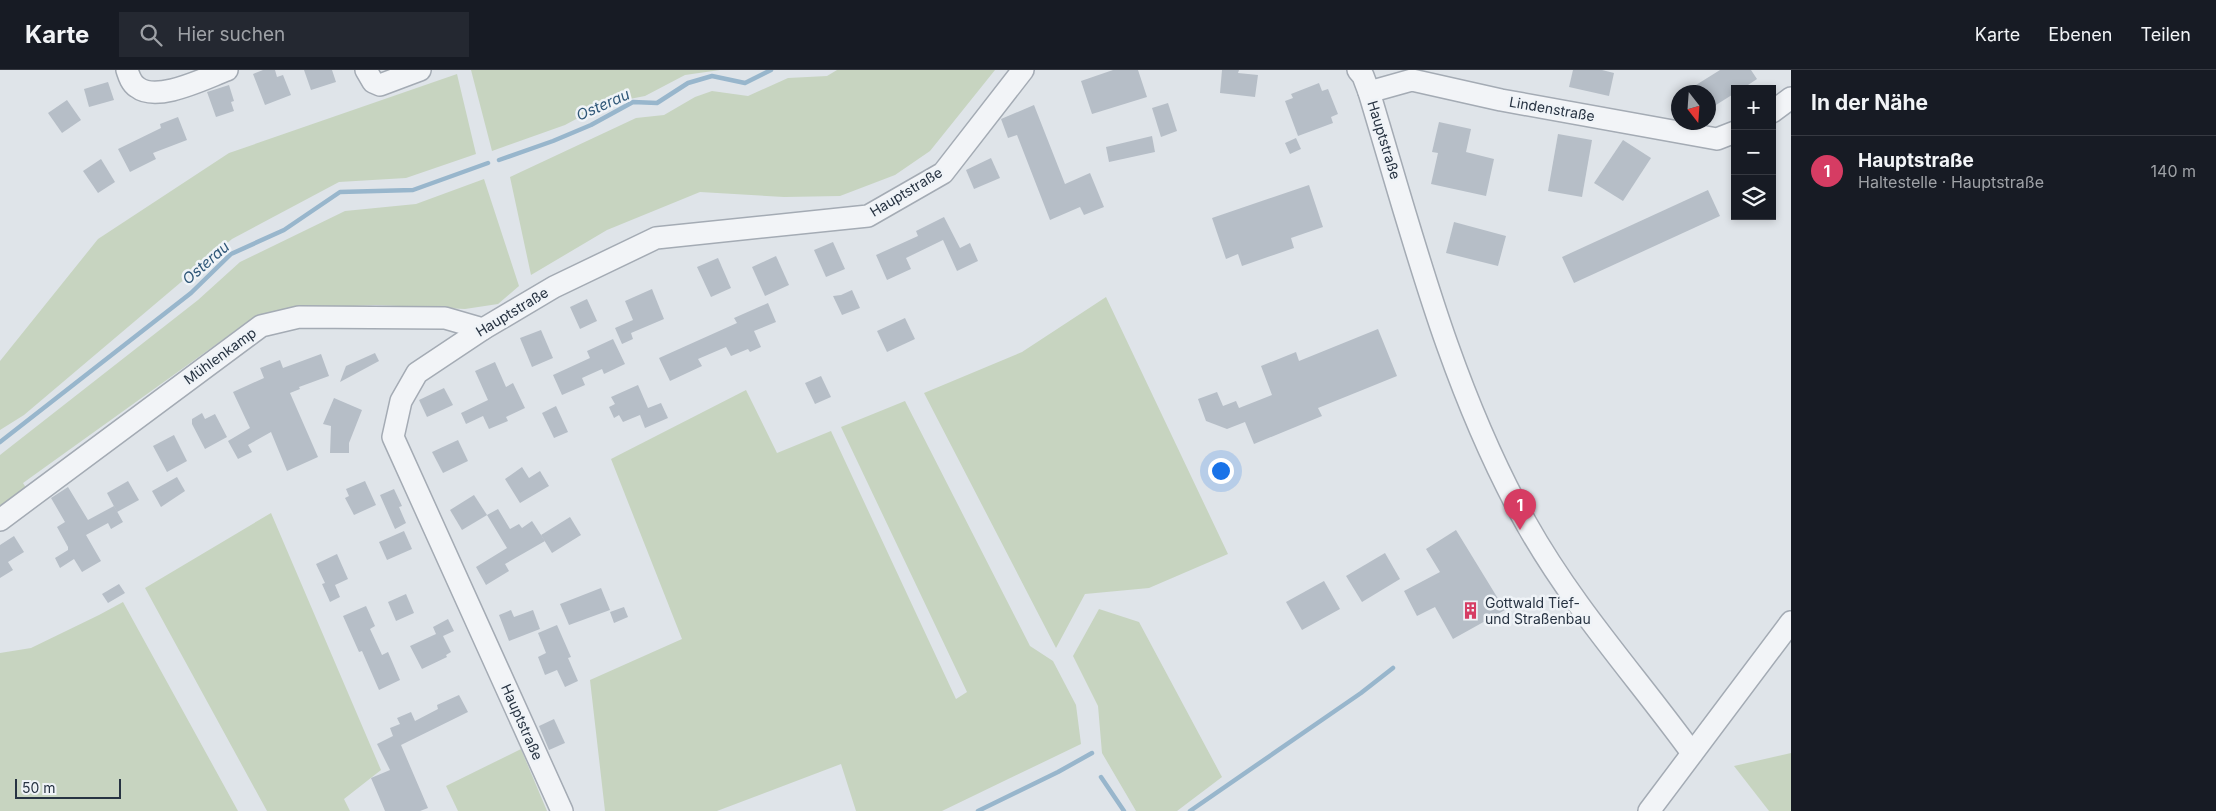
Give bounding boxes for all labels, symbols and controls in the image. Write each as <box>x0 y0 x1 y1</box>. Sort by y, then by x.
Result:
search box <box>119 12 469 57</box>
text: Karte <box>25 20 89 49</box>
icon: search <box>137 21 165 49</box>
text: Hier suchen <box>177 23 285 46</box>
text: Karte <box>1975 24 2020 45</box>
text: Ebenen <box>2048 24 2112 45</box>
text: Teilen <box>2140 24 2191 45</box>
water label: Osterau <box>573 84 632 125</box>
north arrow <box>1671 85 1716 130</box>
map controls <box>1731 85 1776 220</box>
button: + <box>1731 85 1776 130</box>
text: In der Nähe <box>1811 90 1928 115</box>
street label: Lindenstraße <box>1508 93 1596 124</box>
street label: Hauptstraße <box>1364 98 1405 181</box>
button: − <box>1731 130 1776 175</box>
text: Hauptstraße <box>1858 149 1974 172</box>
text: 1 <box>1824 161 1830 181</box>
text: 140 m <box>2151 161 2196 181</box>
street label: Hauptstraße <box>866 163 945 220</box>
text: Haltestelle · Hauptstraße <box>1858 172 2044 192</box>
button: layers <box>1731 175 1776 220</box>
water label: Osterau <box>178 237 233 288</box>
street label: Hauptstraße <box>472 283 551 340</box>
street label: Mühlenkamp <box>180 324 259 388</box>
your location <box>1208 458 1234 484</box>
pin: 1 <box>1504 489 1536 530</box>
place label: Gottwald Tief- und Straßenbau <box>1485 594 1591 627</box>
building icon: Gottwald Tief- und Straßenbau <box>1461 601 1481 621</box>
street label: Hauptstraße <box>498 681 547 762</box>
scale bar <box>15 776 121 799</box>
text: 50 m <box>22 779 56 796</box>

